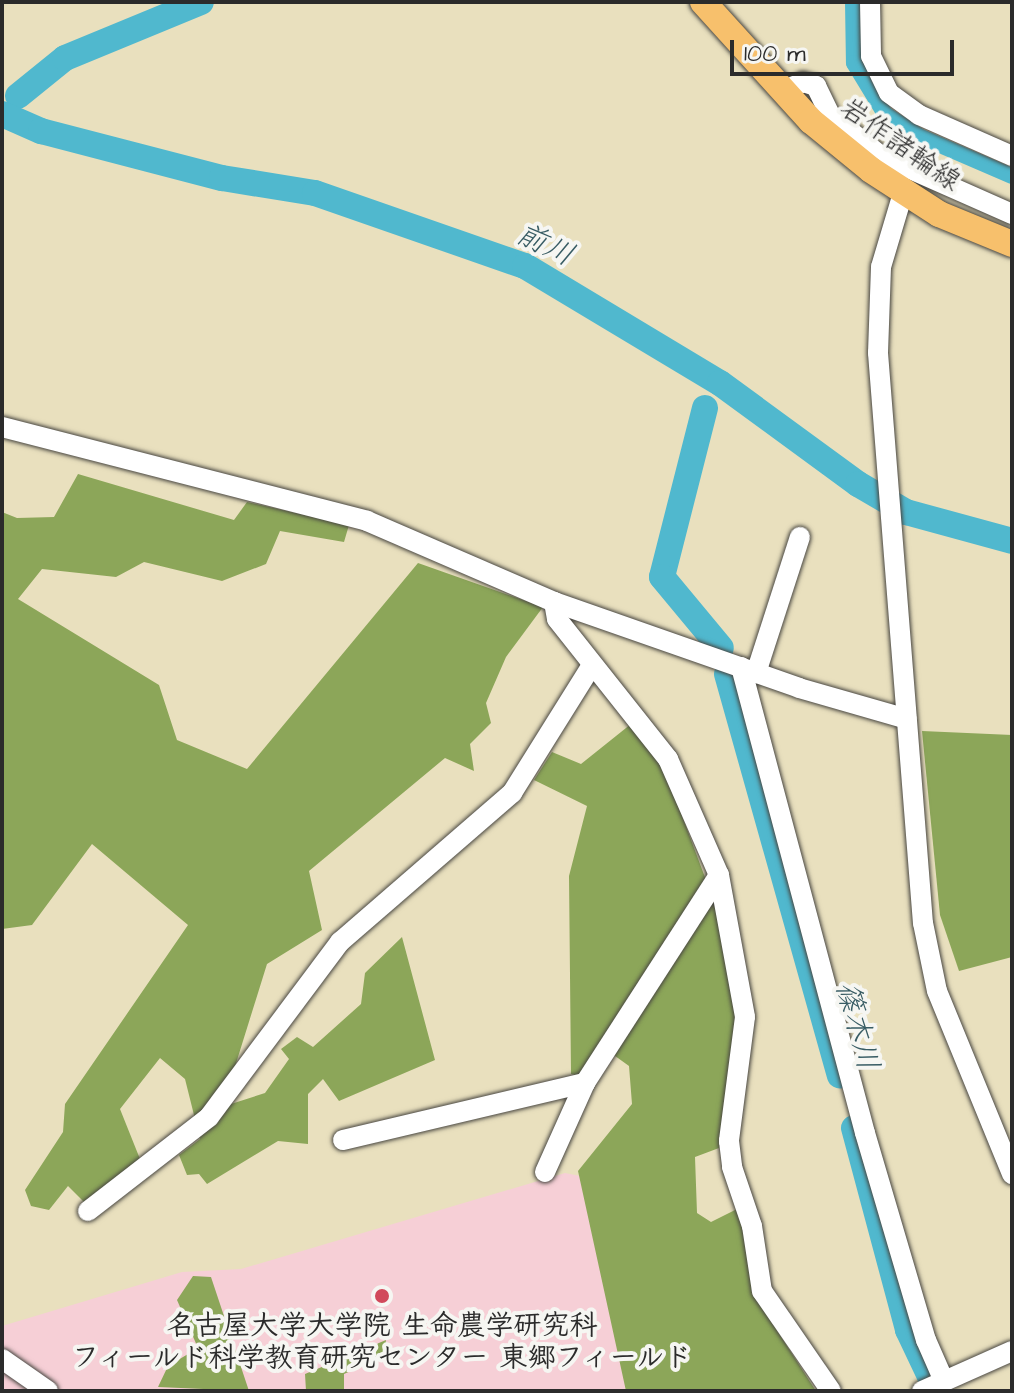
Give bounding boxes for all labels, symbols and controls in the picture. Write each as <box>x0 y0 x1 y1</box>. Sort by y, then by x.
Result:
scale bar <box>734 24 958 74</box>
text: 100 m <box>744 37 806 71</box>
street label: 岩作諸輪線 <box>833 91 967 199</box>
water label: 前川 <box>510 216 580 274</box>
water label: 篠木川 <box>828 978 886 1074</box>
marker: 名古屋大学大学院 生命農学研究科 フィールド科学教育研究センター 東郷フィールド <box>373 1287 391 1305</box>
place label: 名古屋大学大学院 生命農学研究科 フィールド科学教育研究センター 東郷フィールド <box>68 1309 696 1375</box>

